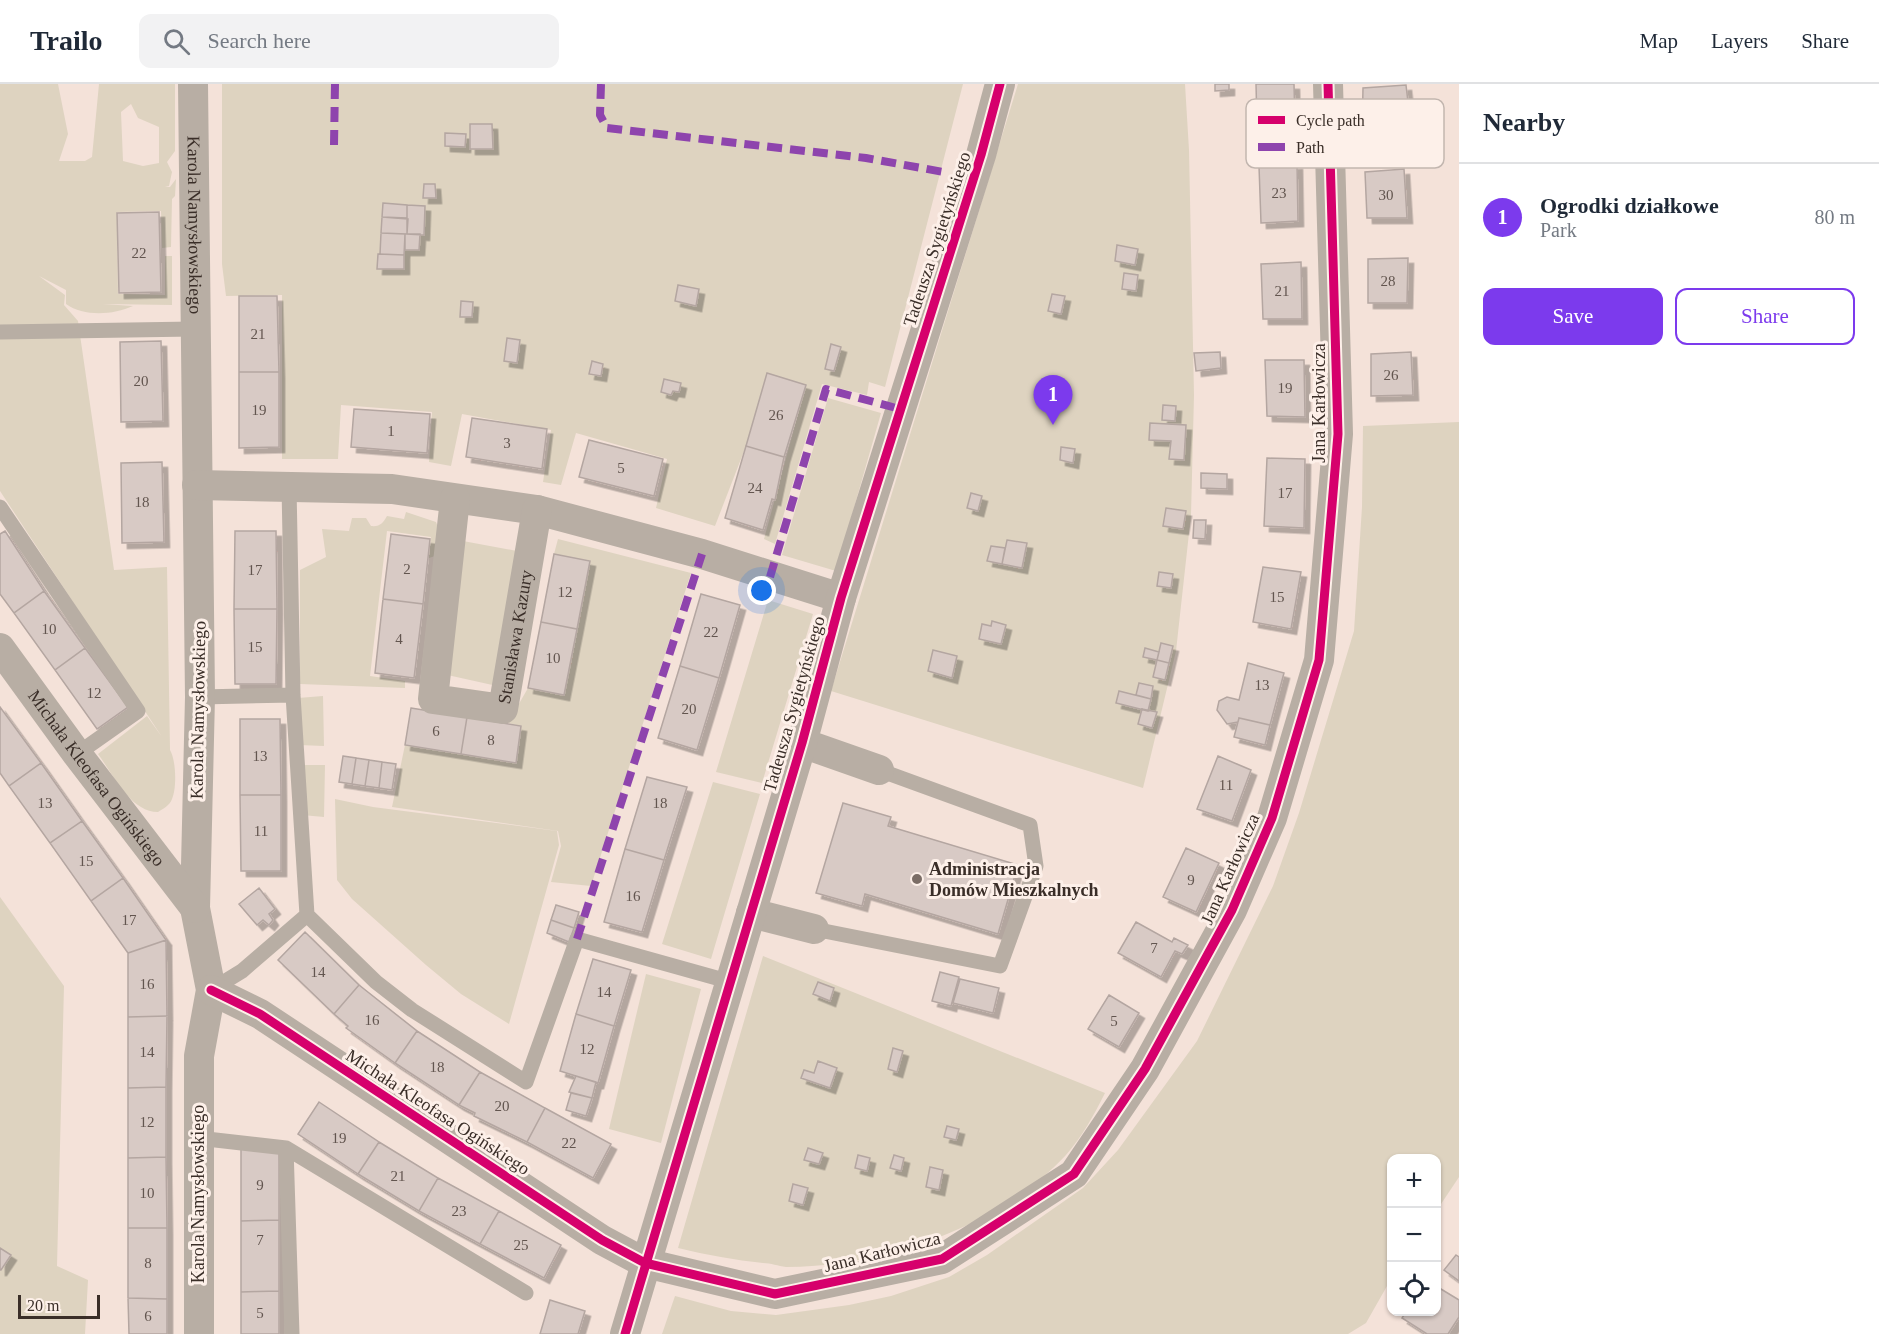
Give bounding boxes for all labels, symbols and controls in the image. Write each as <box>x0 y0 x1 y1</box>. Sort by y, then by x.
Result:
search box <box>139 14 559 68</box>
text: Trailo <box>30 25 103 56</box>
icon: search <box>160 25 193 58</box>
text: Search here <box>208 28 311 53</box>
text: Map <box>1640 29 1678 53</box>
text: Layers <box>1711 29 1768 53</box>
text: Share <box>1801 29 1849 53</box>
legend <box>1246 99 1444 168</box>
text: Nearby <box>1483 108 1565 137</box>
text: Cycle path <box>1296 112 1365 130</box>
street label: Karola Namysłowskiego <box>184 136 206 314</box>
text: Path <box>1296 139 1324 156</box>
street label: Tadeusza Sygietyńskiego <box>899 149 975 329</box>
house number: 23 <box>1272 185 1287 201</box>
house number: 30 <box>1379 187 1394 203</box>
text: Ogrodki działkowe <box>1540 193 1719 218</box>
text: 1 <box>1498 206 1508 228</box>
text: 80 m <box>1814 206 1855 228</box>
text: Park <box>1540 219 1577 241</box>
house number: 22 <box>132 245 147 261</box>
house number: 28 <box>1381 273 1396 289</box>
house number: 21 <box>1275 283 1290 299</box>
button: Save <box>1483 288 1663 345</box>
button: Share <box>1675 288 1855 345</box>
house number: 21 <box>251 326 266 342</box>
street label: Jana Karłowicza <box>1309 343 1329 463</box>
house number: 26 <box>1384 367 1399 383</box>
house number: 20 <box>134 373 149 389</box>
pin: 1 <box>1034 376 1072 425</box>
house number: 19 <box>1278 380 1293 396</box>
house number: 19 <box>252 402 267 418</box>
house number: 26 <box>769 407 784 423</box>
house number: 1 <box>387 423 395 439</box>
house number: 3 <box>503 435 511 451</box>
house number: 5 <box>617 460 625 476</box>
house number: 24 <box>748 480 763 496</box>
house number: 17 <box>1278 485 1293 501</box>
house number: 18 <box>135 494 150 510</box>
house number: 2 <box>403 561 411 577</box>
house number: 17 <box>248 562 263 578</box>
street label: Stanisława Kazury <box>494 568 537 705</box>
your location <box>747 576 776 605</box>
house number: 12 <box>558 584 573 600</box>
house number: 15 <box>1270 589 1285 605</box>
street label: Tadeusza Sygietyńskiego <box>759 614 829 794</box>
house number: 10 <box>42 621 57 637</box>
street label: Karola Namysłowskiego <box>186 621 210 799</box>
house number: 22 <box>704 624 719 640</box>
house number: 4 <box>395 631 403 647</box>
house number: 15 <box>248 639 263 655</box>
house number: 10 <box>546 650 561 666</box>
house number: 13 <box>1255 677 1270 693</box>
house number: 12 <box>87 685 102 701</box>
street label: Michała Kleofasa Ogińskiego <box>24 686 169 870</box>
house number: 20 <box>682 701 697 717</box>
house number: 6 <box>432 723 440 739</box>
house number: 8 <box>487 732 495 748</box>
house number: 13 <box>253 748 268 764</box>
house number: 11 <box>1219 777 1233 793</box>
house number: 13 <box>38 795 53 811</box>
house number: 18 <box>653 795 668 811</box>
street label: Jana Karłowicza <box>1197 810 1263 928</box>
house number: 11 <box>254 823 268 839</box>
house number: 15 <box>79 853 94 869</box>
place label: Administracja Domów Mieszkalnych <box>929 859 1099 900</box>
marker: Administracja Domów Mieszkalnych <box>910 872 924 886</box>
house number: 9 <box>1187 872 1195 888</box>
house number: 16 <box>626 888 641 904</box>
house number: 17 <box>122 912 137 928</box>
house number: 7 <box>1150 940 1158 956</box>
house number: 14 <box>311 964 326 980</box>
house number: 16 <box>140 976 155 992</box>
house number: 14 <box>597 984 612 1000</box>
house number: 16 <box>365 1012 380 1028</box>
house number: 5 <box>1110 1013 1118 1029</box>
house number: 12 <box>580 1041 595 1057</box>
house number: 14 <box>140 1044 155 1060</box>
street label: Michała Kleofasa Ogińskiego <box>342 1045 534 1179</box>
house number: 18 <box>430 1059 445 1075</box>
house number: 20 <box>495 1098 510 1114</box>
street label: Karola Namysłowskiego <box>188 1105 208 1283</box>
house number: 12 <box>140 1114 155 1130</box>
house number: 19 <box>332 1130 347 1146</box>
house number: 22 <box>562 1135 577 1151</box>
map controls <box>1387 1154 1441 1316</box>
button: + <box>1387 1154 1441 1208</box>
house number: 21 <box>391 1168 406 1184</box>
house number: 9 <box>256 1177 264 1193</box>
house number: 10 <box>140 1185 155 1201</box>
house number: 23 <box>452 1203 467 1219</box>
button: − <box>1387 1208 1441 1262</box>
street label: Jana Karłowicza <box>822 1228 942 1276</box>
house number: 7 <box>256 1232 264 1248</box>
house number: 25 <box>514 1237 529 1253</box>
house number: 8 <box>144 1255 152 1271</box>
button: locate <box>1387 1262 1441 1316</box>
scale bar <box>18 1292 100 1320</box>
text: 20 m <box>27 1297 59 1314</box>
house number: 5 <box>256 1305 264 1321</box>
house number: 6 <box>144 1308 152 1324</box>

